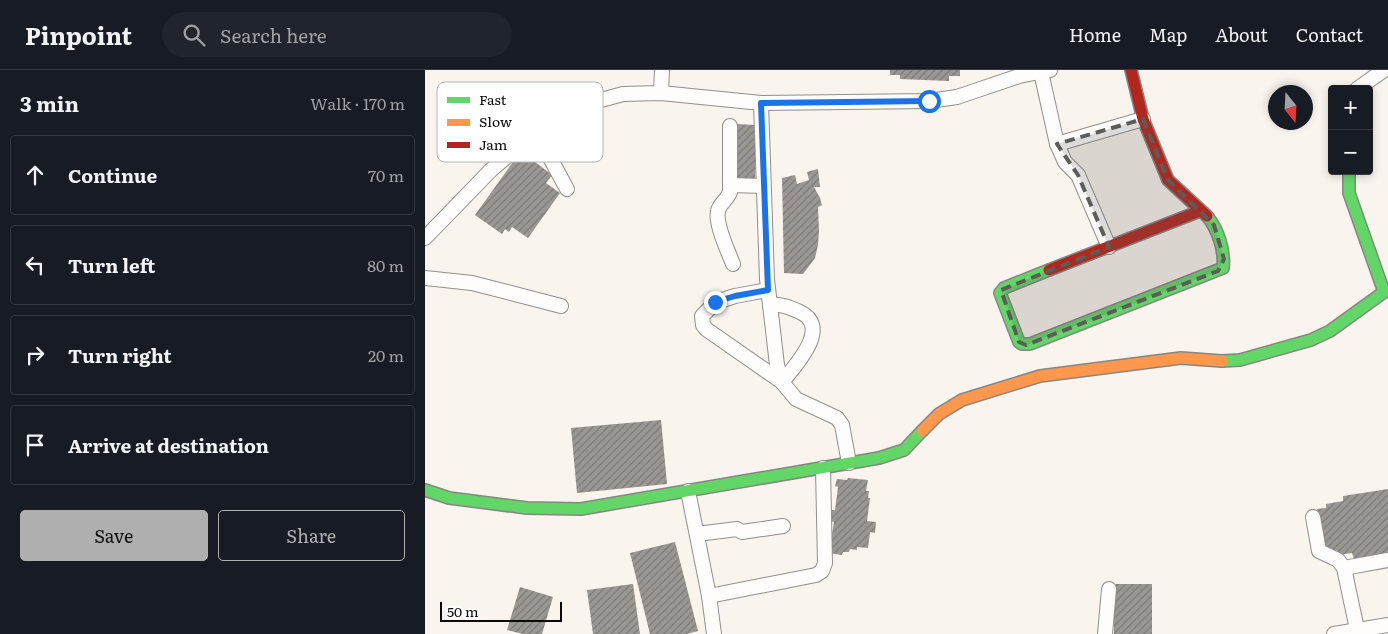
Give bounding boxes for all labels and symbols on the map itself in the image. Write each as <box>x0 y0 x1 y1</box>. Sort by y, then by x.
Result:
legend <box>437 82 603 162</box>
north arrow <box>1268 85 1313 130</box>
text: Fast <box>479 89 507 109</box>
route start <box>918 90 941 113</box>
text: Slow <box>479 111 512 131</box>
text: Jam <box>479 134 508 154</box>
route end <box>704 291 727 314</box>
scale bar <box>440 599 563 622</box>

